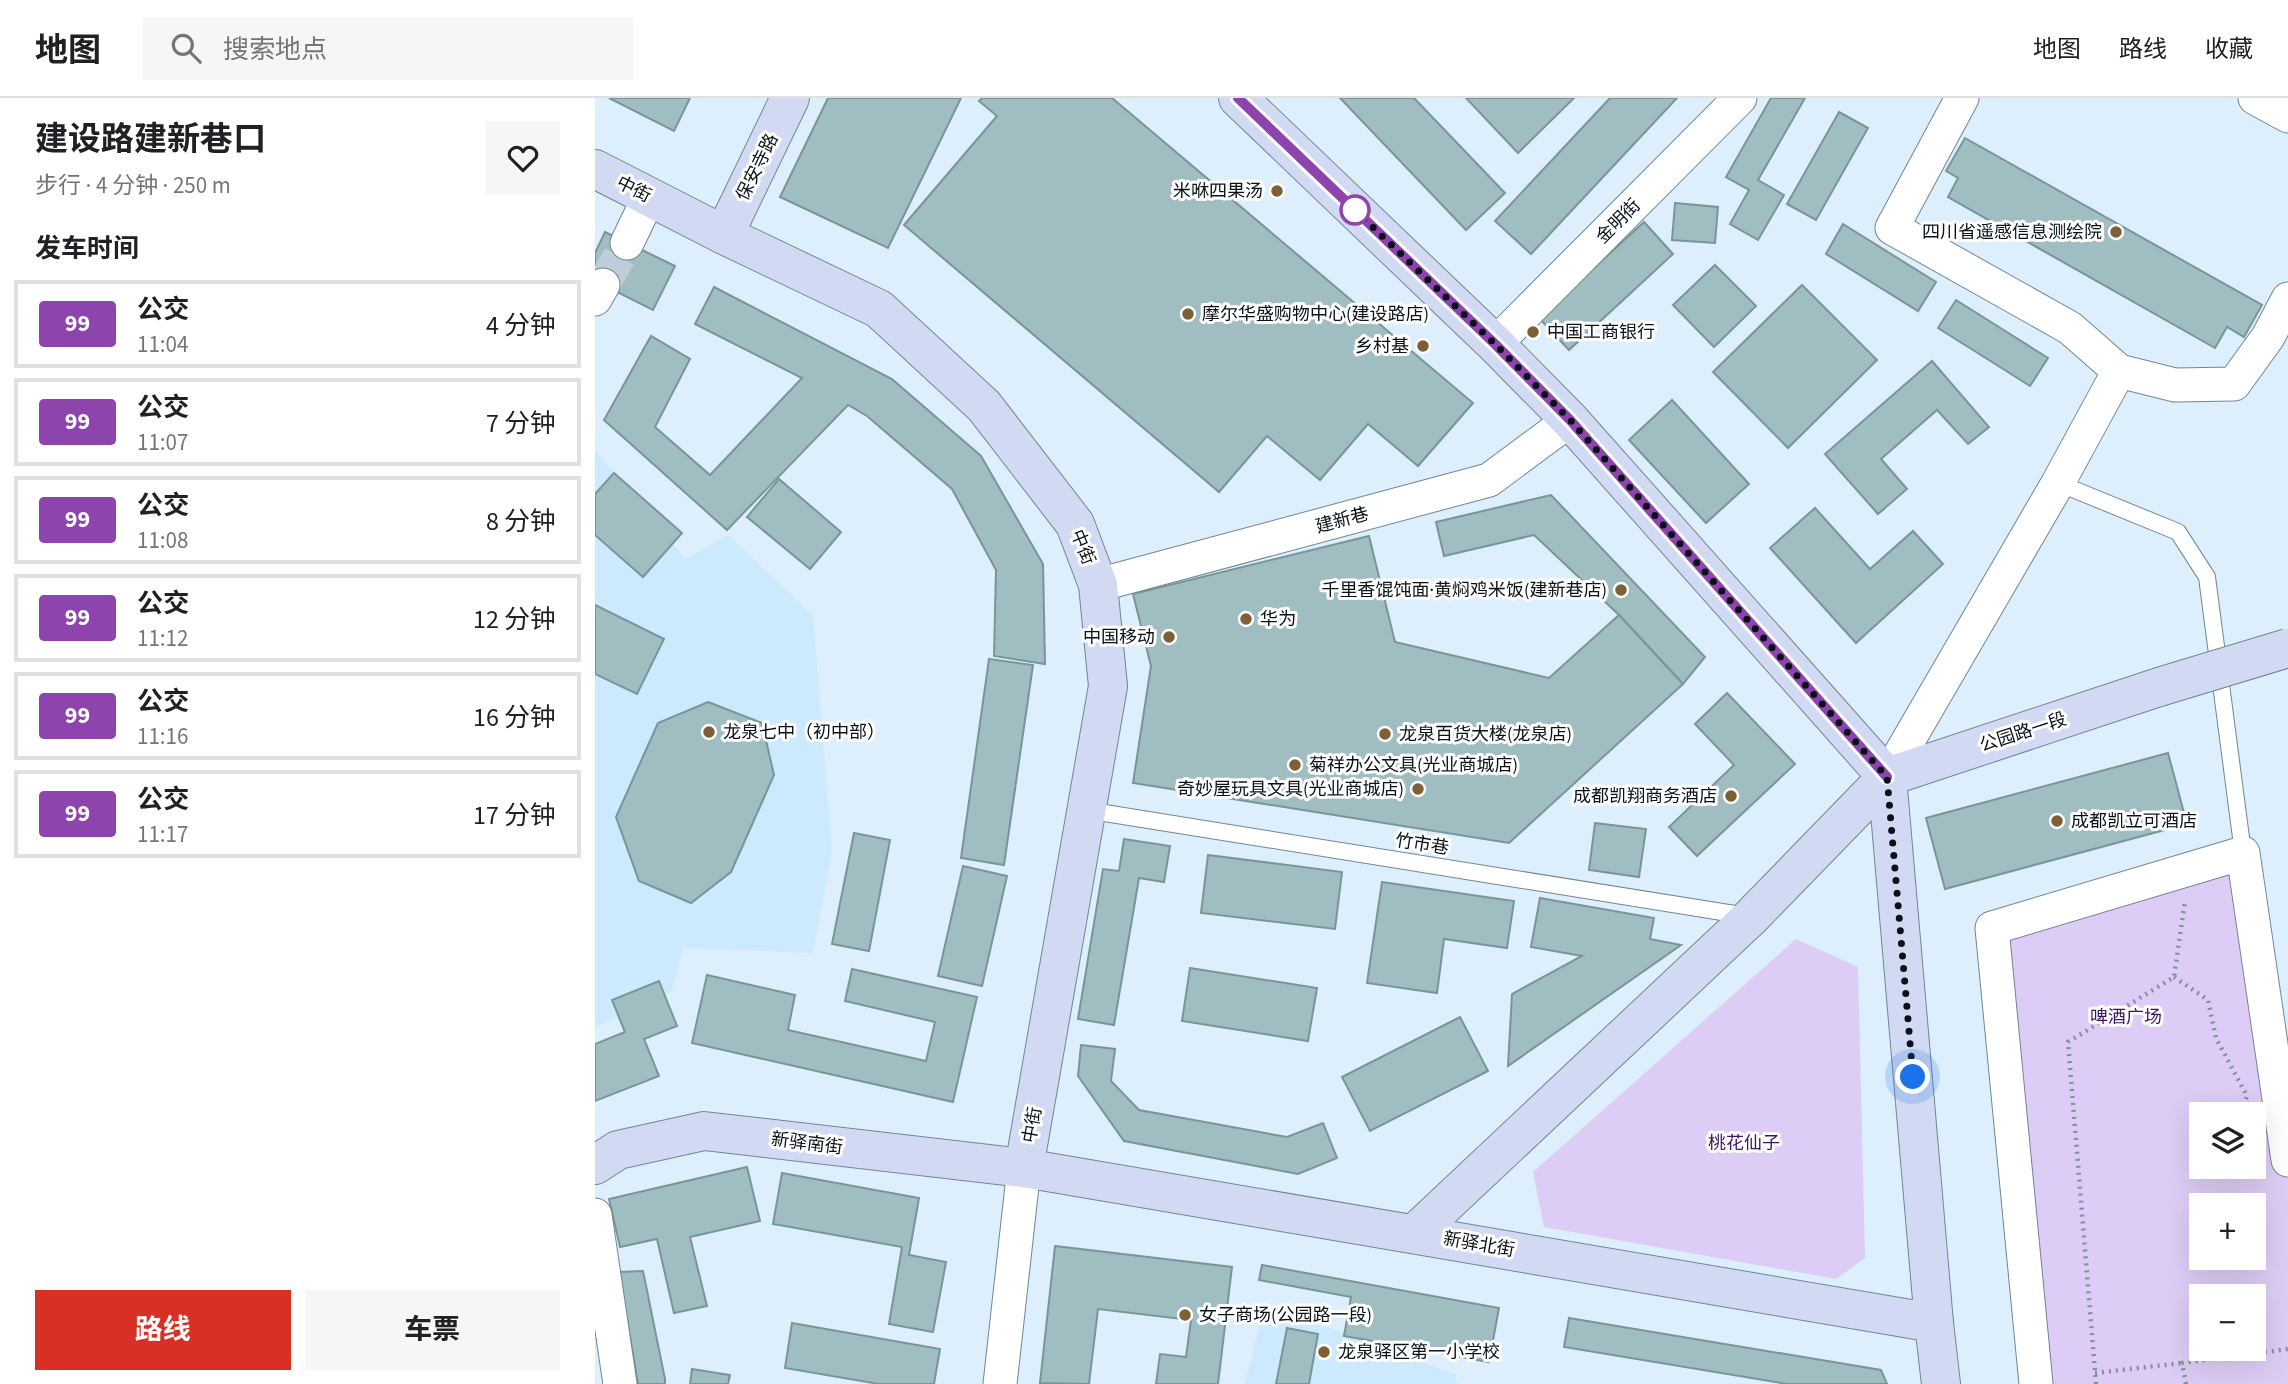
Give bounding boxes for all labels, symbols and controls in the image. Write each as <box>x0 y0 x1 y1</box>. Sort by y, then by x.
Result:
search box <box>143 17 633 80</box>
text: 地图 <box>35 27 101 74</box>
icon: search <box>167 29 205 67</box>
text: 搜索地点 <box>223 31 327 68</box>
text: 地图 <box>2033 32 2081 67</box>
text: 路线 <box>2119 32 2167 67</box>
text: 收藏 <box>2205 32 2253 67</box>
text: 建设路建新巷口 <box>35 116 266 163</box>
button: heart <box>486 121 560 195</box>
street label: 保安寺路 <box>730 129 784 205</box>
text: 步行 · 4 分钟 · 250 m <box>35 169 231 202</box>
street label: 中街 <box>612 170 655 209</box>
place label: 米咻四果汤 <box>1173 179 1263 204</box>
marker: 米咻四果汤 <box>1269 183 1285 199</box>
street label: 金明街 <box>1590 193 1646 249</box>
unlabelled marker <box>1340 195 1370 225</box>
place label: 四川省遥感信息测绘院 <box>1922 220 2102 245</box>
marker: 四川省遥感信息测绘院 <box>2108 224 2124 240</box>
text: 发车时间 <box>35 230 139 267</box>
text: 公交 <box>137 291 189 328</box>
place label: 摩尔华盛购物中心(建设路店) <box>1202 302 1429 327</box>
text: 99 <box>65 306 90 341</box>
marker: 摩尔华盛购物中心(建设路店) <box>1180 306 1196 322</box>
text: 4 分钟 <box>486 307 556 344</box>
place label: 中国工商银行 <box>1547 320 1655 345</box>
marker: 中国工商银行 <box>1525 324 1541 340</box>
text: 11:04 <box>137 328 188 361</box>
place label: 乡村基 <box>1355 334 1409 359</box>
marker: 乡村基 <box>1415 338 1431 354</box>
text: 公交 <box>137 389 189 426</box>
text: 99 <box>65 404 90 439</box>
text: 7 分钟 <box>486 405 556 442</box>
text: 11:07 <box>137 426 188 459</box>
text: 公交 <box>137 487 189 524</box>
street label: 建新巷 <box>1313 501 1371 540</box>
text: 99 <box>65 502 90 537</box>
text: 8 分钟 <box>486 503 556 540</box>
text: 11:08 <box>137 524 188 557</box>
street label: 中街 <box>1064 526 1101 569</box>
place label: 千里香馄饨面·黄焖鸡米饭(建新巷店) <box>1322 578 1607 603</box>
marker: 千里香馄饨面·黄焖鸡米饭(建新巷店) <box>1613 582 1629 598</box>
text: 公交 <box>137 585 189 622</box>
text: 99 <box>65 600 90 635</box>
text: 12 分钟 <box>473 601 556 638</box>
place label: 华为 <box>1260 607 1296 632</box>
marker: 华为 <box>1238 611 1254 627</box>
text: 11:12 <box>137 622 188 655</box>
place label: 中国移动 <box>1083 625 1155 650</box>
marker: 中国移动 <box>1161 629 1177 645</box>
text: 公交 <box>137 683 189 720</box>
text: 99 <box>65 698 90 733</box>
text: 16 分钟 <box>473 699 556 736</box>
street label: 公园路一段 <box>1976 707 2070 758</box>
text: 11:16 <box>137 720 188 753</box>
place label: 龙泉七中（初中部） <box>723 720 885 745</box>
place label: 龙泉百货大楼(龙泉店) <box>1399 722 1572 747</box>
marker: 龙泉七中（初中部） <box>701 724 717 740</box>
marker: 龙泉百货大楼(龙泉店) <box>1377 726 1393 742</box>
place label: 菊祥办公文具(光业商城店) <box>1309 753 1518 778</box>
marker: 菊祥办公文具(光业商城店) <box>1287 757 1303 773</box>
place label: 奇妙屋玩具文具(光业商城店) <box>1177 777 1404 802</box>
text: 公交 <box>137 781 189 818</box>
marker: 奇妙屋玩具文具(光业商城店) <box>1410 781 1426 797</box>
place label: 成都凯翔商务酒店 <box>1573 784 1717 809</box>
marker: 成都凯翔商务酒店 <box>1723 788 1739 804</box>
text: 99 <box>65 796 90 831</box>
text: 17 分钟 <box>473 797 556 834</box>
place label: 成都凯立可酒店 <box>2071 809 2197 834</box>
marker: 成都凯立可酒店 <box>2049 813 2065 829</box>
text: 11:17 <box>137 818 188 851</box>
street label: 竹市巷 <box>1393 828 1451 861</box>
park label: 啤酒广场 <box>2090 1005 2162 1030</box>
your location <box>1895 1059 1930 1094</box>
map controls <box>2189 1102 2266 1361</box>
button: layers <box>2189 1102 2266 1179</box>
street label: 中街 <box>1017 1105 1048 1145</box>
street label: 新驿南街 <box>770 1127 844 1160</box>
park label: 桃花仙子 <box>1708 1131 1780 1156</box>
button: + <box>2189 1193 2266 1270</box>
street label: 新驿北街 <box>1441 1226 1517 1263</box>
button: − <box>2189 1284 2266 1361</box>
button: 路线 <box>35 1290 291 1370</box>
button: 车票 <box>305 1290 560 1370</box>
place label: 女子商场(公园路一段) <box>1199 1303 1372 1328</box>
marker: 女子商场(公园路一段) <box>1177 1307 1193 1323</box>
place label: 龙泉驿区第一小学校 <box>1338 1340 1500 1365</box>
marker: 龙泉驿区第一小学校 <box>1316 1344 1332 1360</box>

